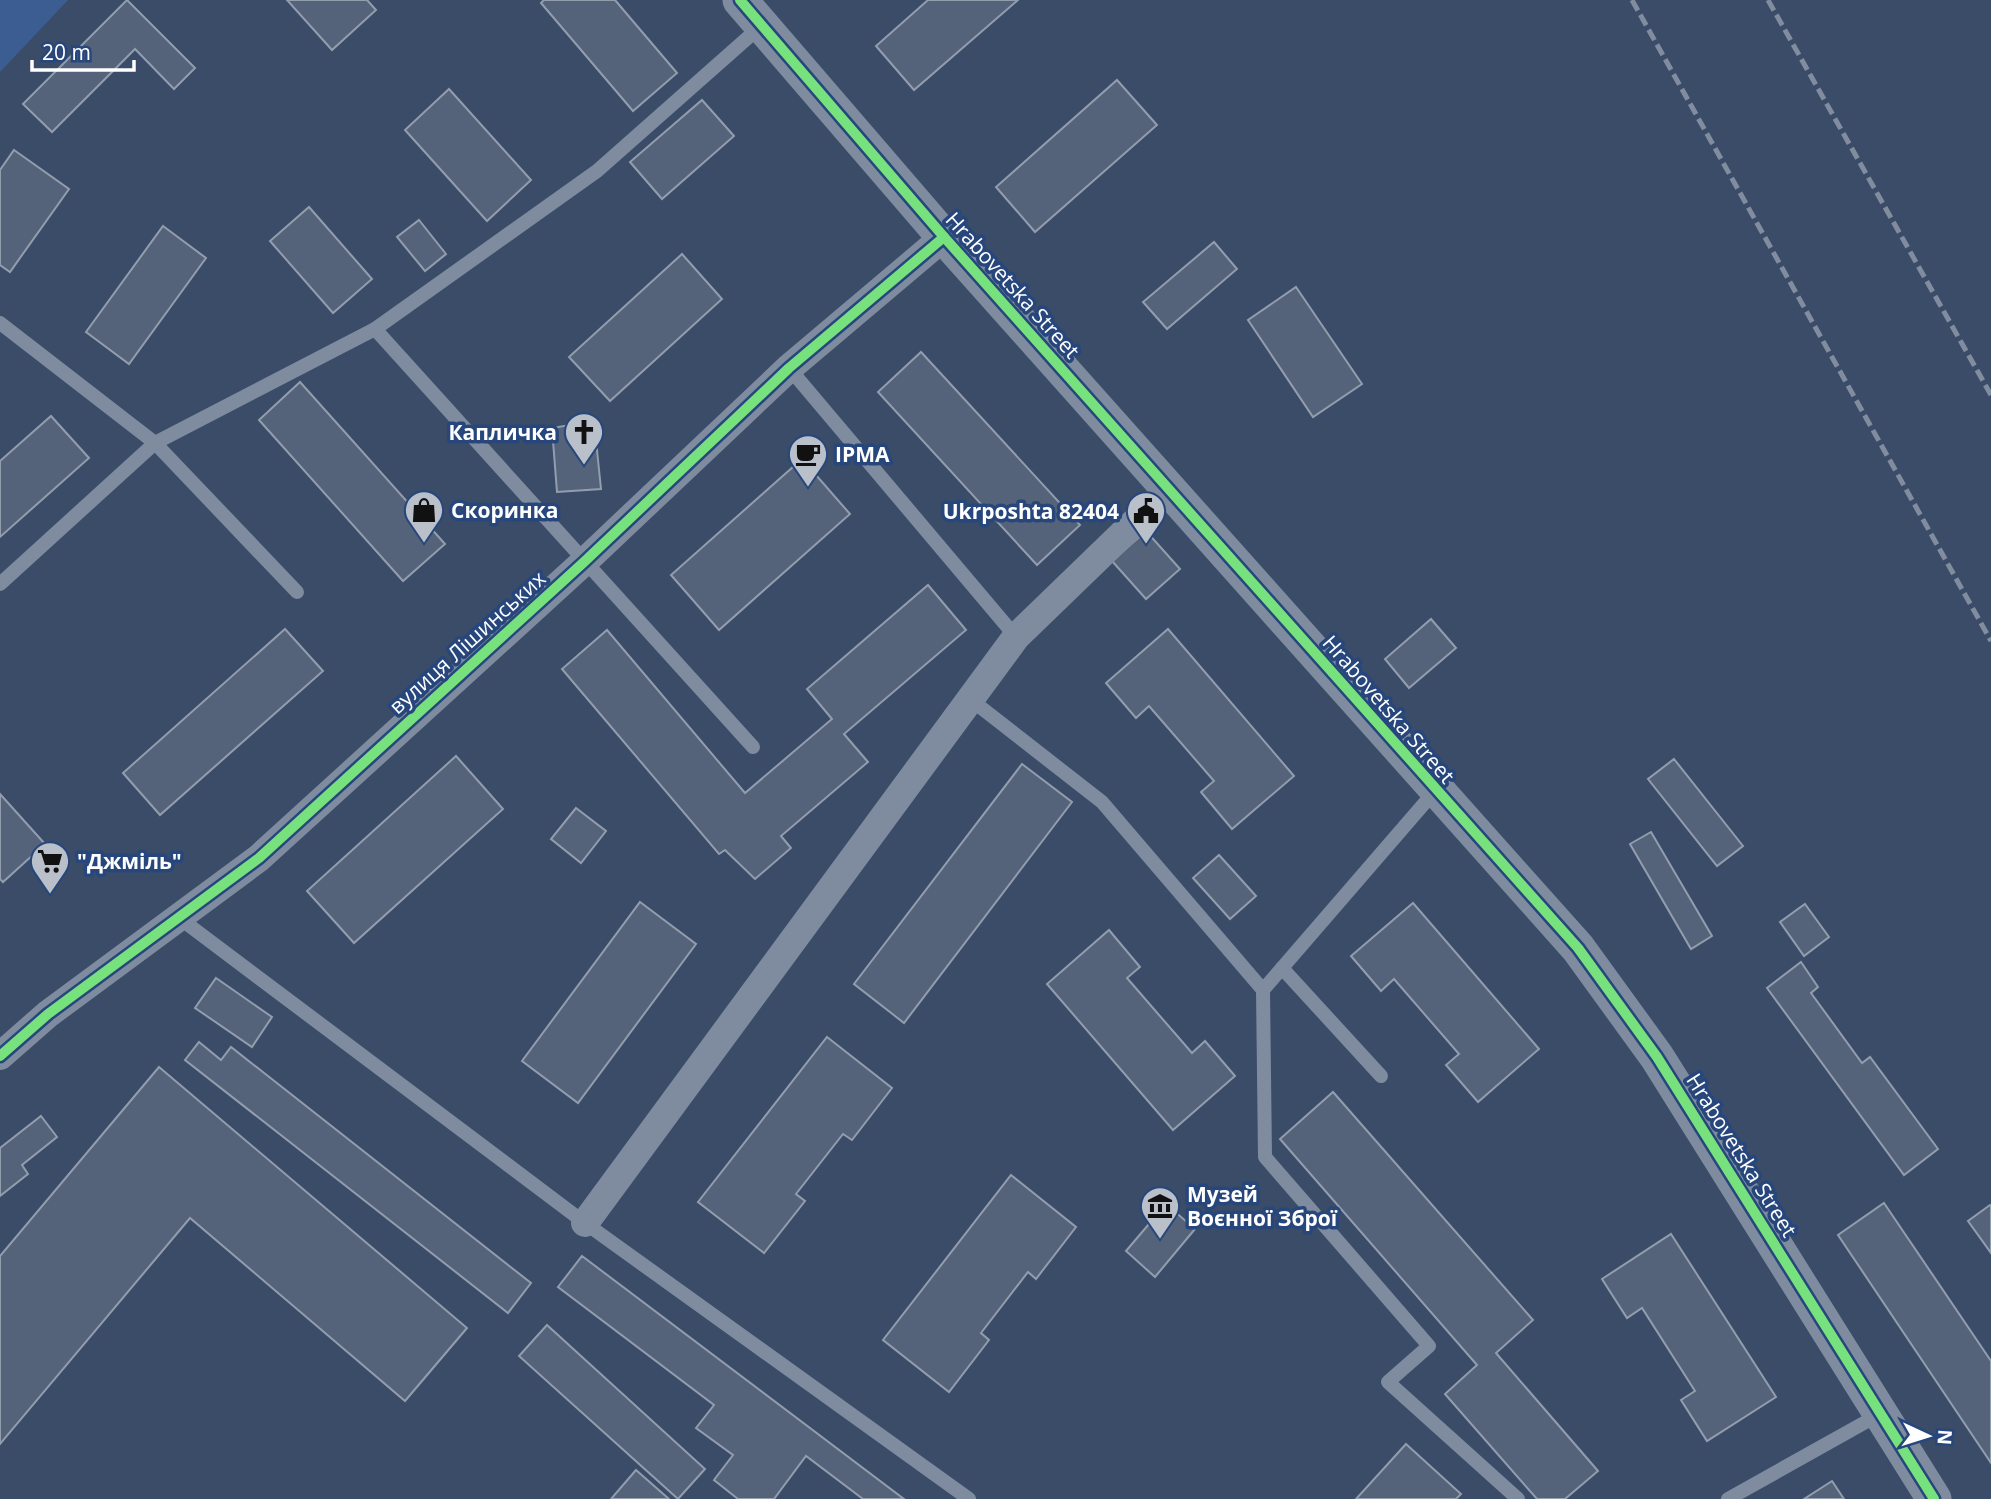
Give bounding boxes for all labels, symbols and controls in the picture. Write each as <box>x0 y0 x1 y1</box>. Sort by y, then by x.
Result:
scale bar <box>32 28 133 72</box>
text: 20 m <box>42 38 91 66</box>
street label: Hrabovetska Street <box>940 206 1086 364</box>
church icon: Капличка <box>563 411 605 466</box>
place label: Капличка <box>448 418 557 446</box>
cafe icon: ІРМА <box>787 433 829 488</box>
place label: ІРМА <box>835 440 890 468</box>
shop icon: Скоринка <box>403 489 445 544</box>
public building icon: Ukrposhta 82404 <box>1125 490 1167 545</box>
place label: Скоринка <box>451 496 558 524</box>
place label: Ukrposhta 82404 <box>943 497 1119 525</box>
street label: вулиця Лішинських <box>383 564 551 720</box>
street label: Hrabovetska Street <box>1317 629 1461 789</box>
supermarket icon: "Джміль" <box>29 840 71 895</box>
place label: "Джміль" <box>77 847 182 875</box>
street label: Hrabovetska Street <box>1680 1068 1804 1242</box>
place label: Музей Воєнної Зброї <box>1187 1180 1338 1232</box>
museum icon: Музей Воєнної Зброї <box>1139 1185 1181 1240</box>
north arrow <box>1893 1401 1963 1471</box>
text: N <box>1931 1429 1958 1446</box>

